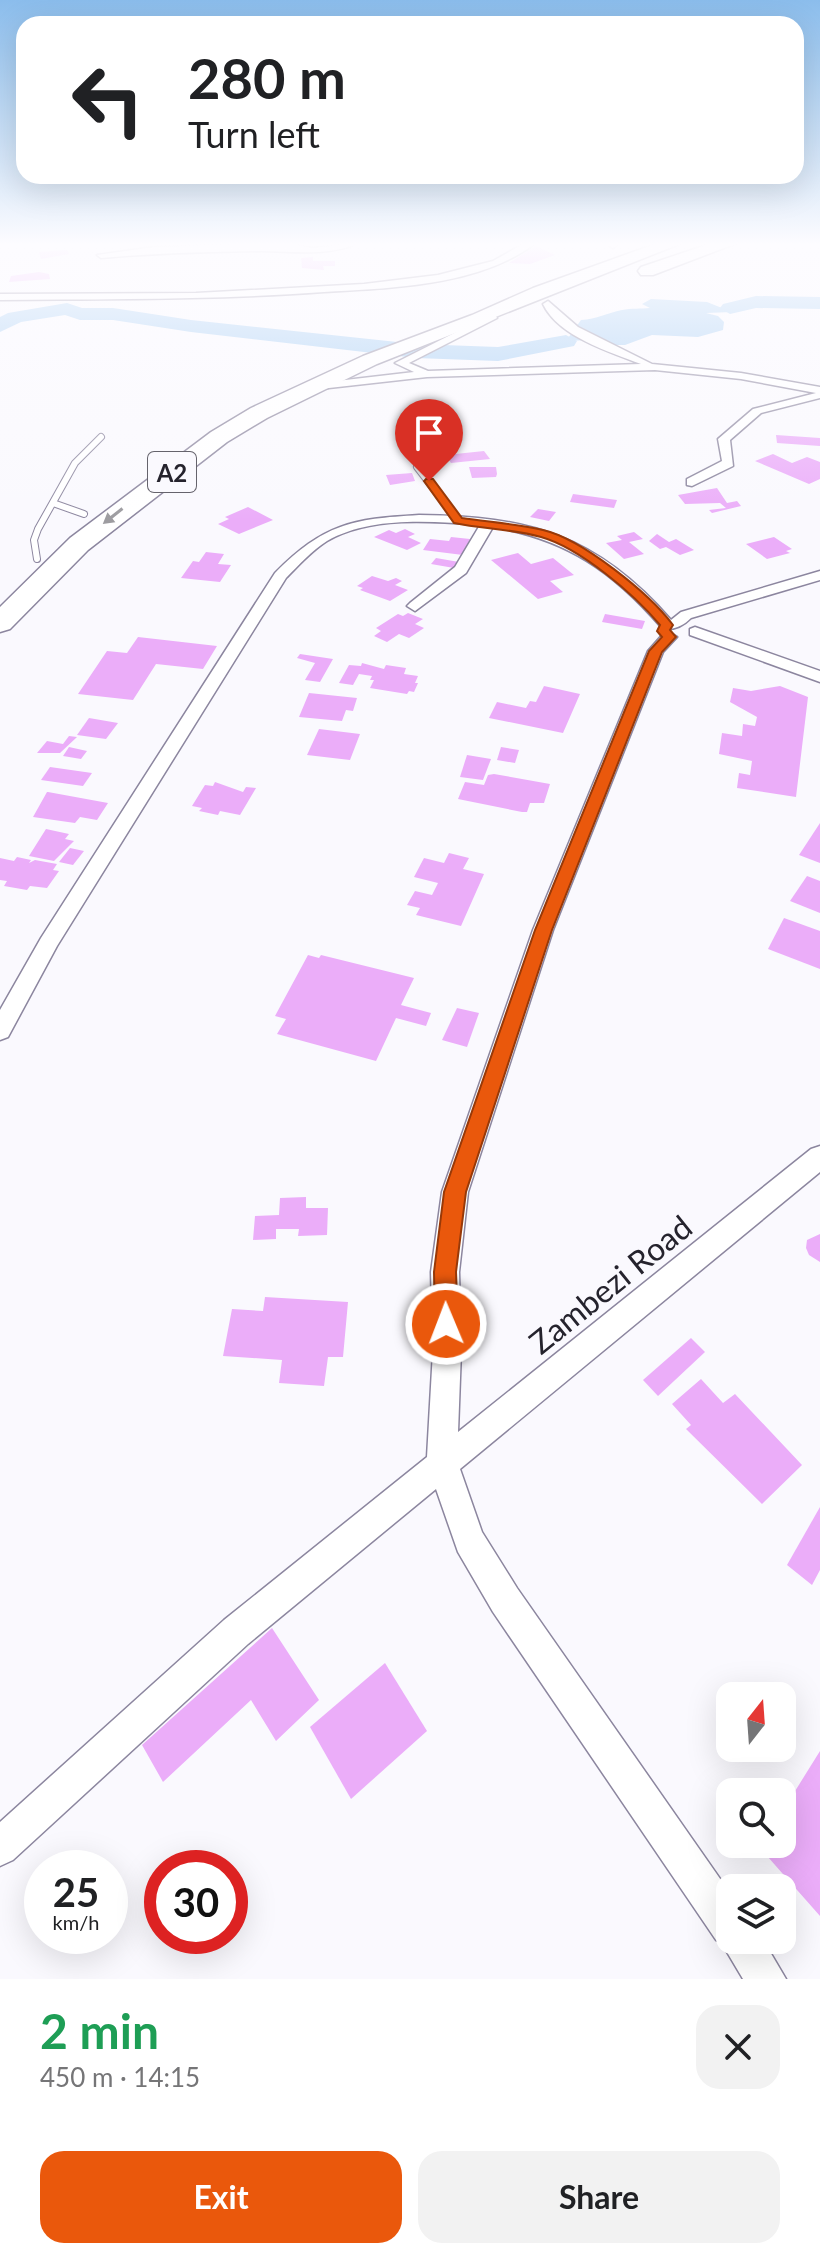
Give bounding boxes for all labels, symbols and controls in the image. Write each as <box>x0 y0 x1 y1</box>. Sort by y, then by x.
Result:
text: 280 m <box>188 44 346 111</box>
icon: left <box>56 48 160 152</box>
text: Turn left <box>188 112 320 156</box>
pin <box>395 399 463 481</box>
icon: arrive <box>407 411 451 455</box>
road number: A2 <box>148 452 196 492</box>
one-way arrow <box>103 508 123 524</box>
street label: Zambezi Road <box>521 1207 699 1361</box>
position arrow <box>404 1282 488 1366</box>
north arrow <box>716 1682 796 1762</box>
map controls <box>716 1682 796 1954</box>
button: search <box>716 1778 796 1858</box>
speed limit sign: 30 <box>144 1850 248 1954</box>
text: 25 <box>53 1868 99 1916</box>
button: layers <box>716 1874 796 1954</box>
text: km/h <box>53 1910 99 1934</box>
text: 2 min <box>40 2002 159 2059</box>
button: close <box>696 2005 780 2089</box>
text: 450 m · 14:15 <box>40 2061 200 2093</box>
button: Exit <box>40 2151 402 2243</box>
button: Share <box>418 2151 780 2243</box>

